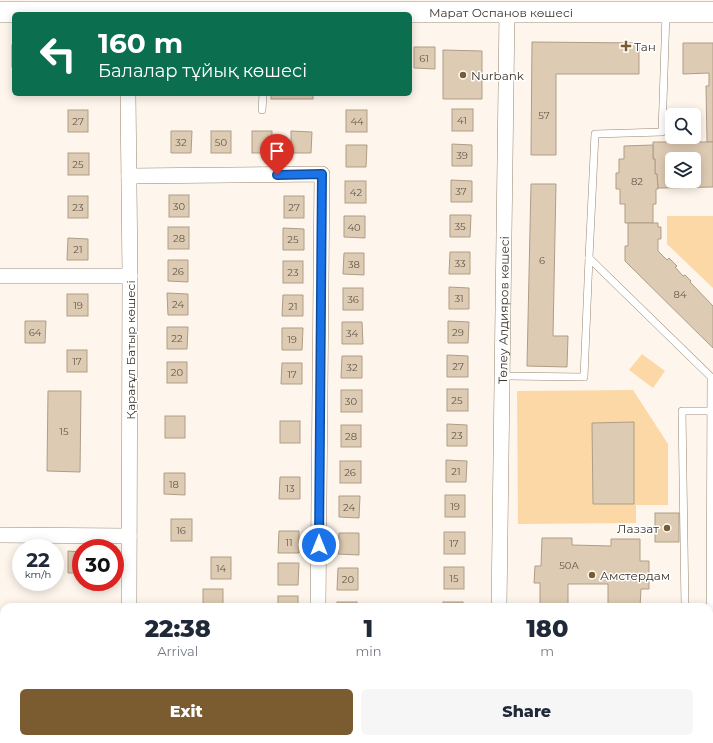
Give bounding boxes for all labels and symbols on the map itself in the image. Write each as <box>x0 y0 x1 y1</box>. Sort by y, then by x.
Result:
street label: Марат Оспанов көшесі <box>429 5 573 20</box>
place label: Тан <box>634 39 656 54</box>
marker: Тан <box>621 41 631 51</box>
house number: 61 <box>419 52 429 65</box>
place label: Nurbank <box>471 68 525 83</box>
marker: Nurbank <box>458 70 468 80</box>
house number: 57 <box>538 109 550 122</box>
house number: 41 <box>457 114 467 127</box>
house number: 27 <box>72 115 84 128</box>
house number: 44 <box>350 115 364 128</box>
pin <box>260 134 294 175</box>
house number: 32 <box>175 136 187 149</box>
house number: 50 <box>215 136 228 149</box>
house number: 39 <box>456 149 468 162</box>
house number: 25 <box>72 158 84 171</box>
house number: 82 <box>631 175 643 188</box>
house number: 37 <box>455 185 467 198</box>
house number: 42 <box>350 186 362 199</box>
house number: 30 <box>173 200 186 213</box>
house number: 23 <box>72 201 84 214</box>
house number: 27 <box>288 201 300 214</box>
house number: 35 <box>454 220 466 233</box>
house number: 40 <box>347 221 361 234</box>
house number: 28 <box>173 232 185 245</box>
house number: 25 <box>287 233 299 246</box>
street label: Төлеу Алдияров көшесі <box>494 236 511 384</box>
house number: 21 <box>73 243 83 256</box>
house number: 6 <box>539 254 545 267</box>
house number: 33 <box>454 257 466 270</box>
house number: 38 <box>348 258 360 271</box>
house number: 26 <box>172 265 184 278</box>
house number: 23 <box>287 266 299 279</box>
street label: Қарағұл Батыр көшесі <box>123 280 138 420</box>
house number: 84 <box>674 288 687 301</box>
house number: 31 <box>454 292 464 305</box>
house number: 36 <box>347 293 359 306</box>
house number: 24 <box>172 298 184 311</box>
house number: 19 <box>73 299 83 312</box>
house number: 21 <box>288 300 298 313</box>
house number: 64 <box>29 326 42 339</box>
house number: 29 <box>452 326 464 339</box>
house number: 34 <box>346 327 359 340</box>
house number: 22 <box>171 332 183 345</box>
house number: 19 <box>287 333 297 346</box>
house number: 17 <box>72 355 82 368</box>
house number: 27 <box>452 360 464 373</box>
house number: 32 <box>346 361 358 374</box>
house number: 20 <box>171 366 184 379</box>
house number: 17 <box>287 368 297 381</box>
house number: 25 <box>451 394 463 407</box>
house number: 30 <box>345 395 358 408</box>
house number: 15 <box>59 425 69 438</box>
house number: 23 <box>451 429 463 442</box>
house number: 28 <box>345 430 357 443</box>
house number: 21 <box>451 465 461 478</box>
house number: 26 <box>344 466 356 479</box>
house number: 18 <box>169 478 179 491</box>
house number: 13 <box>285 482 295 495</box>
house number: 19 <box>450 500 460 513</box>
house number: 24 <box>343 501 355 514</box>
place label: Лаззат <box>617 521 659 536</box>
marker: Лаззат <box>662 523 672 533</box>
house number: 16 <box>176 524 186 537</box>
position arrow <box>298 524 340 566</box>
house number: 11 <box>285 536 293 549</box>
house number: 17 <box>449 537 459 550</box>
speed limit sign: 30 <box>72 539 124 591</box>
house number: 50А <box>559 559 579 572</box>
house number: 14 <box>216 562 226 575</box>
place label: Амстердам <box>600 568 670 583</box>
marker: Амстердам <box>587 570 597 580</box>
house number: 15 <box>449 572 459 585</box>
house number: 20 <box>342 573 355 586</box>

